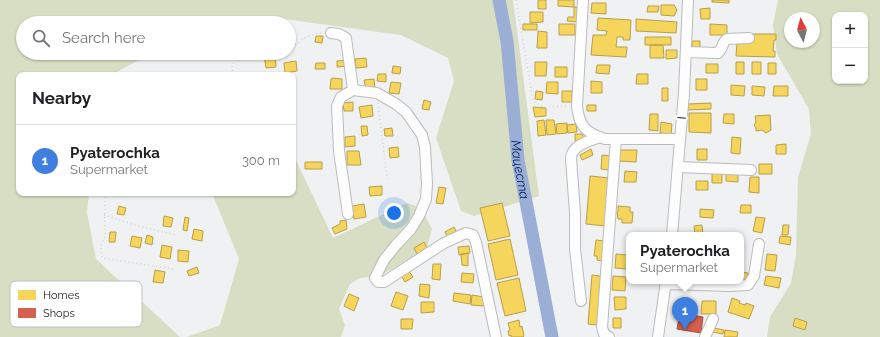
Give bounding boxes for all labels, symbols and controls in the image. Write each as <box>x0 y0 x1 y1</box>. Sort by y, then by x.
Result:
north arrow <box>784 12 820 48</box>
map controls <box>832 12 868 84</box>
button: + <box>832 12 868 48</box>
search box <box>16 16 296 60</box>
icon: search <box>30 27 52 49</box>
text: Search here <box>62 29 145 47</box>
button: − <box>832 48 868 84</box>
text: Nearby <box>32 88 91 108</box>
street label: I <box>675 116 689 120</box>
water label: Мацеста <box>508 139 532 201</box>
text: Pyaterochka <box>70 144 160 162</box>
text: 1 <box>42 153 48 168</box>
text: 300 m <box>242 153 280 168</box>
text: Supermarket <box>70 162 148 177</box>
your location <box>384 203 404 223</box>
popup <box>626 232 744 284</box>
text: Pyaterochka <box>640 242 730 260</box>
text: Supermarket <box>640 260 718 275</box>
legend <box>10 281 142 327</box>
text: Homes <box>43 289 79 302</box>
pin: 1 <box>672 297 698 330</box>
text: Shops <box>43 307 75 320</box>

